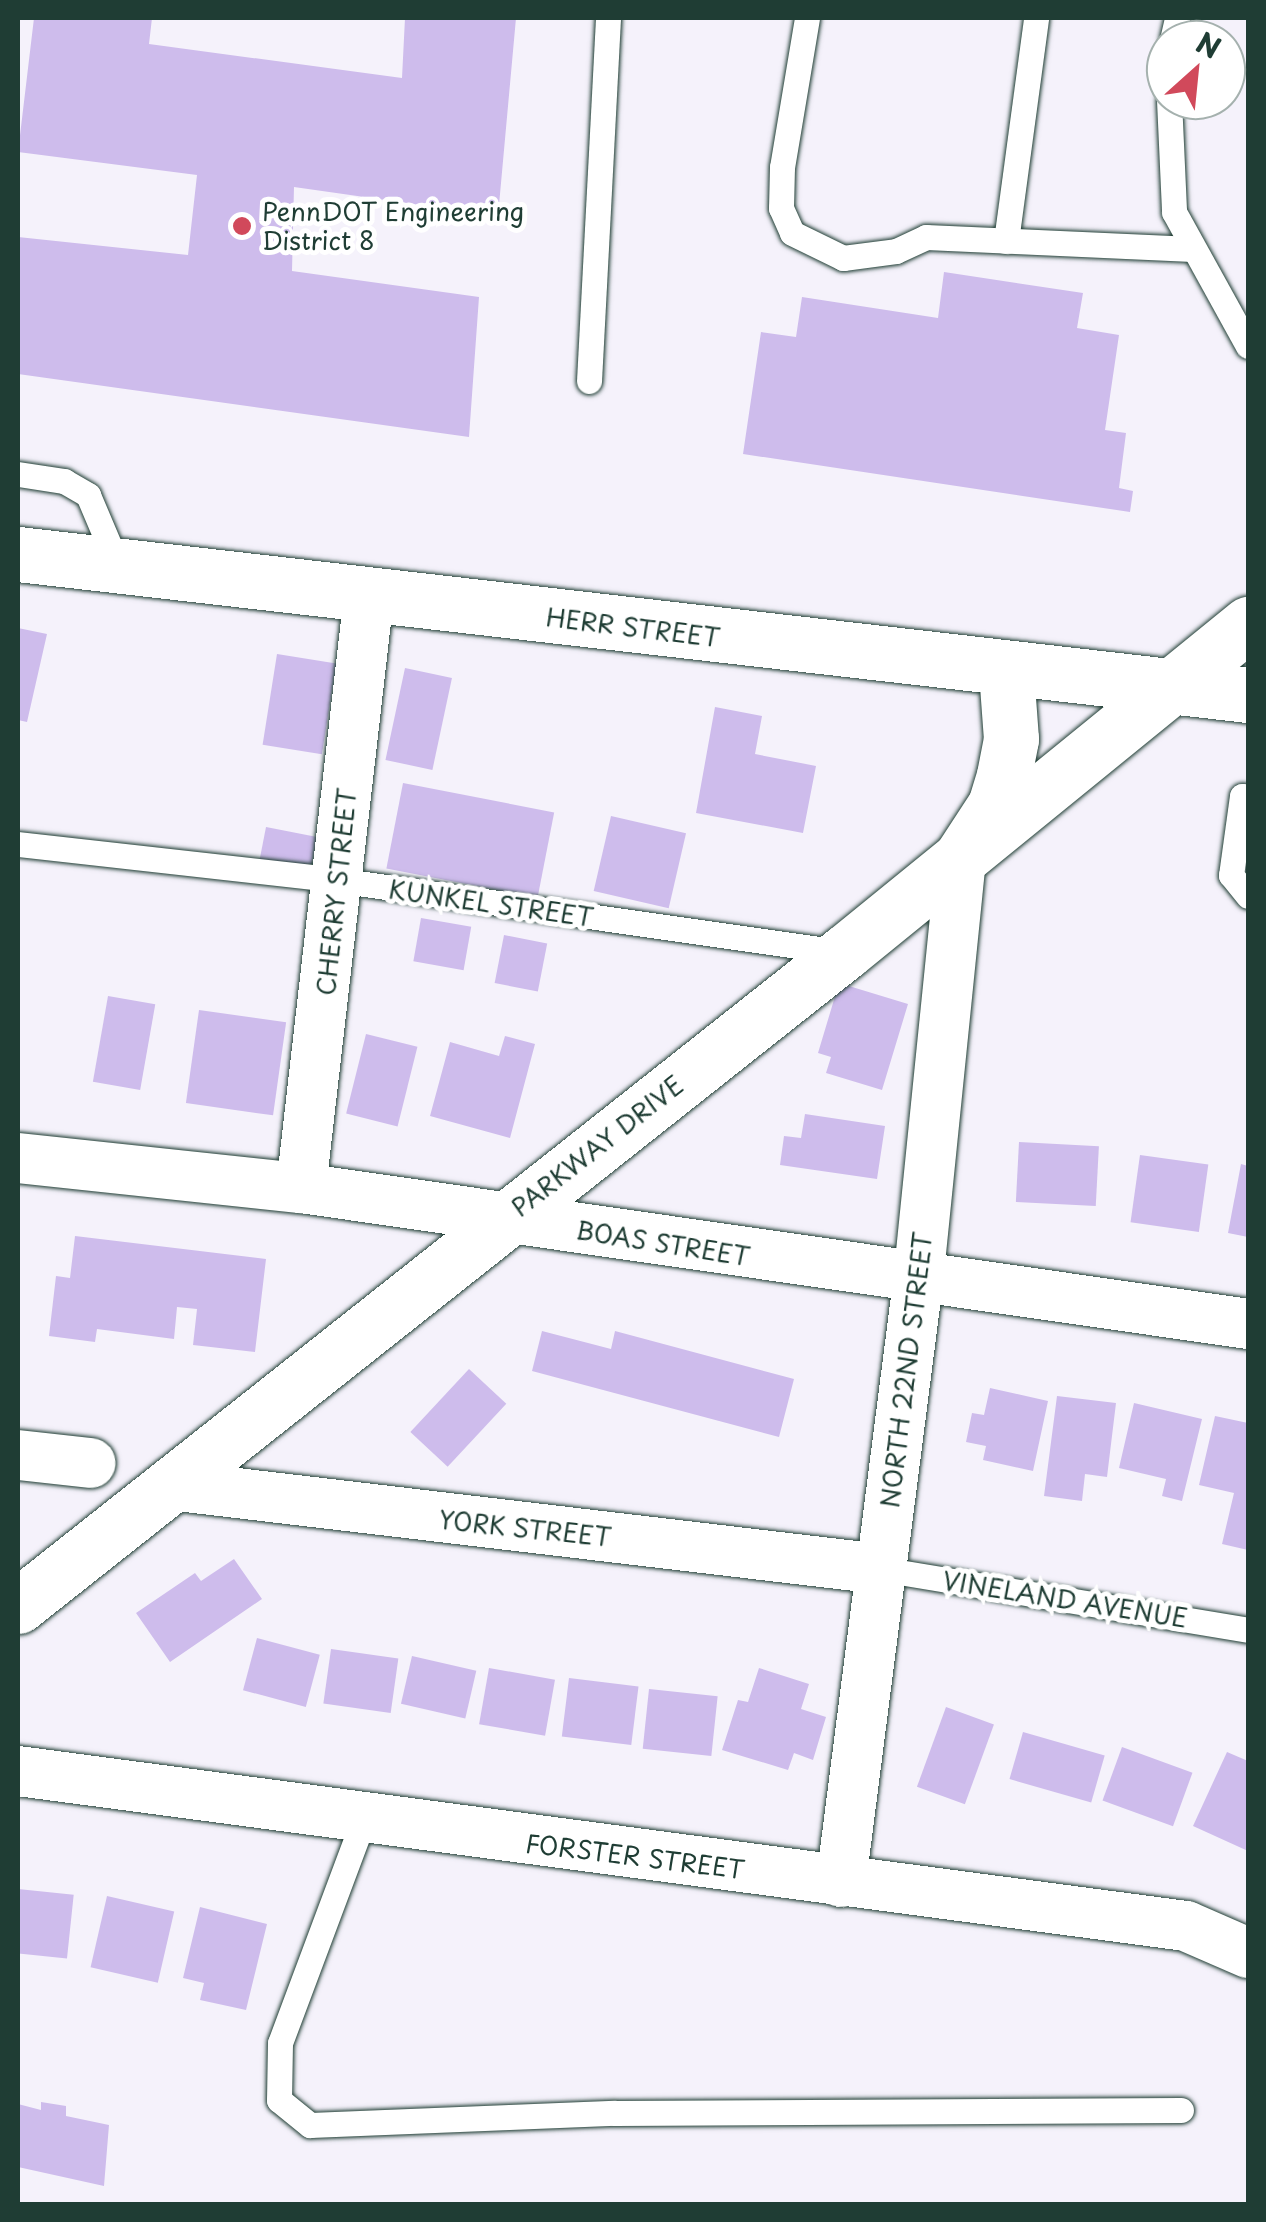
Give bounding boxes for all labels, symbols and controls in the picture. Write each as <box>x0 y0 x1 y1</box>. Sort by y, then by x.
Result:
north arrow <box>1146 20 1246 120</box>
text: N <box>1189 20 1229 69</box>
place label: PennDOT Engineering District 8 <box>262 197 525 256</box>
marker: PennDOT Engineering District 8 <box>231 215 253 237</box>
street label: HERR STREET <box>543 601 723 653</box>
street label: CHERRY STREET <box>310 786 362 998</box>
street label: KUNKEL STREET <box>385 874 597 932</box>
street label: PARKWAY DRIVE <box>505 1070 689 1222</box>
street label: BOAS STREET <box>572 1214 754 1272</box>
street label: NORTH 22ND STREET <box>874 1228 938 1512</box>
street label: YORK STREET <box>436 1504 614 1552</box>
street label: VINELAND AVENUE <box>942 1565 1188 1633</box>
street label: FORSTER STREET <box>522 1828 748 1884</box>

